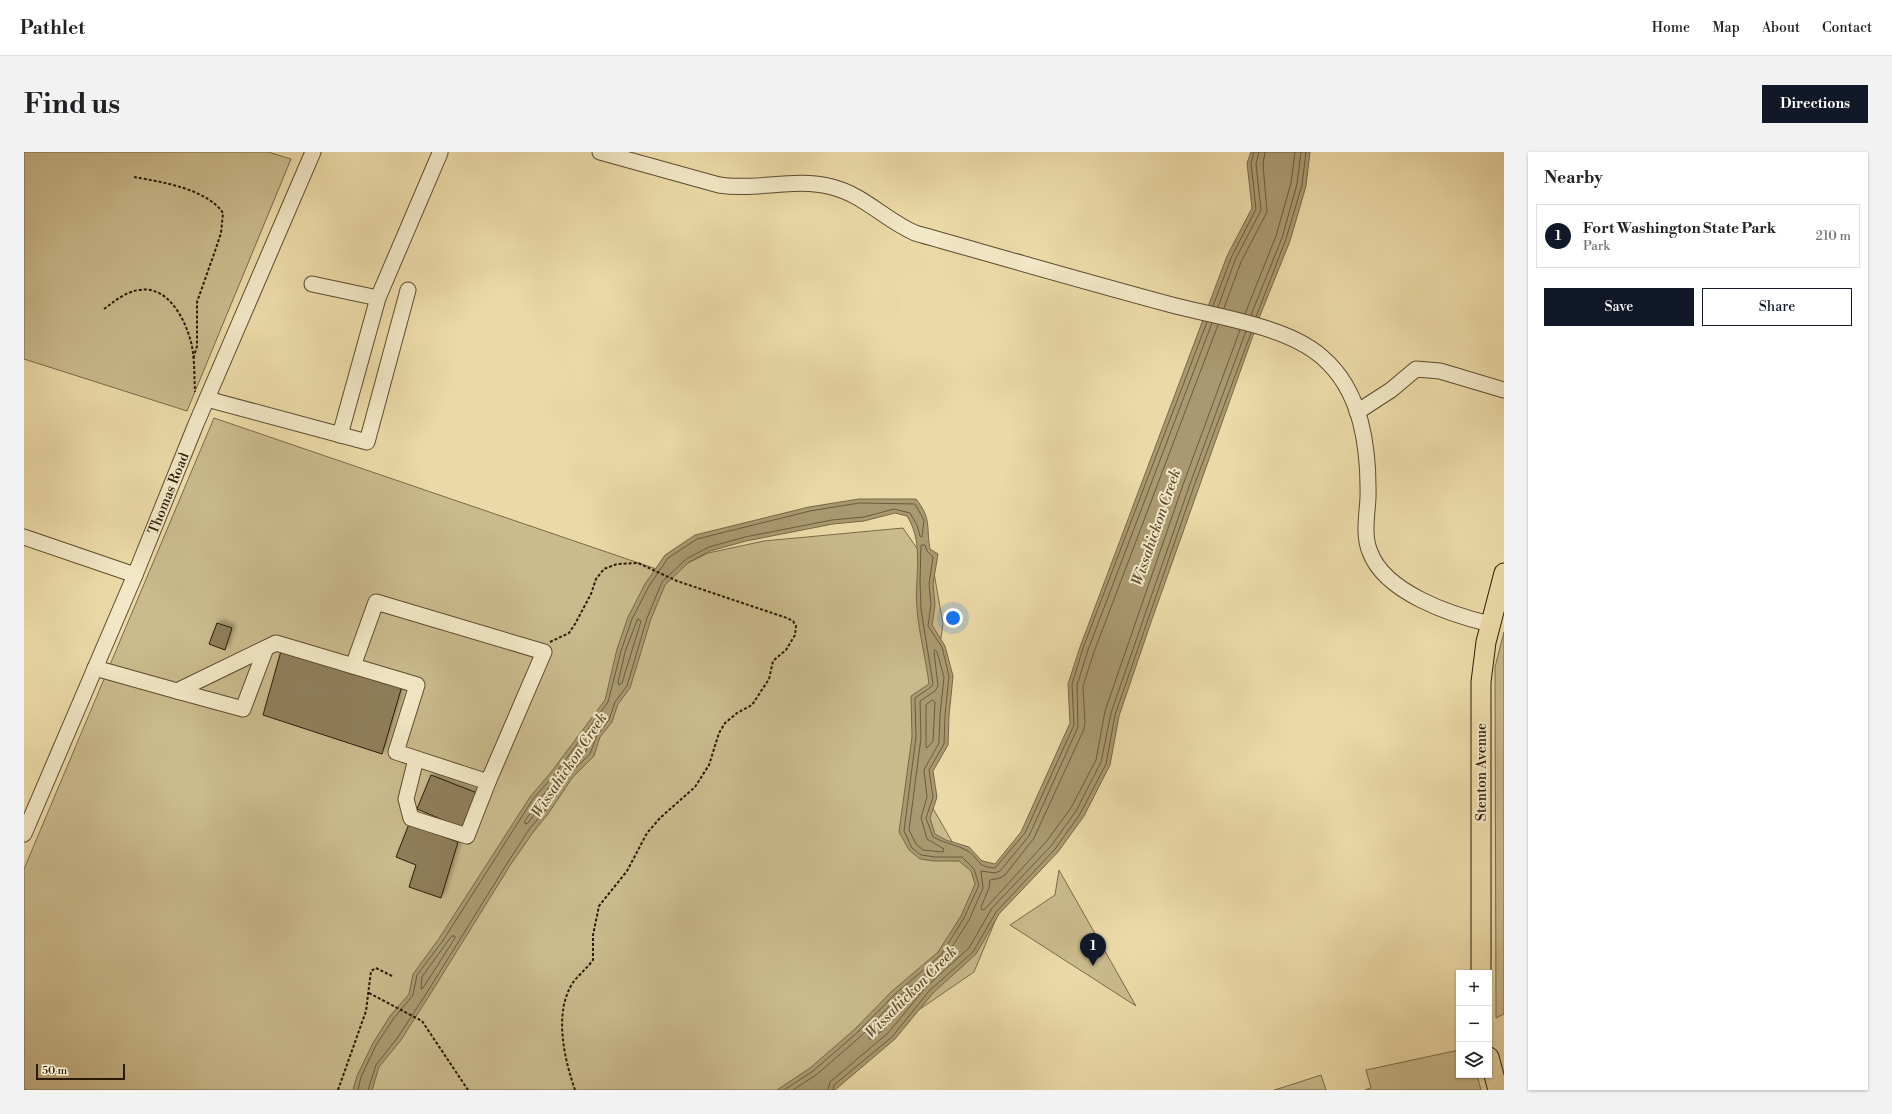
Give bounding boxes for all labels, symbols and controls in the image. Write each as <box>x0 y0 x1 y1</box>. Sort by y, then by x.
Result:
text: Pathlet <box>20 16 85 40</box>
text: Home <box>1652 19 1690 37</box>
text: Map <box>1712 19 1740 37</box>
text: About <box>1762 19 1800 37</box>
text: Contact <box>1822 19 1872 37</box>
button: Directions <box>1762 85 1868 123</box>
text: Find us <box>24 87 120 122</box>
text: Nearby <box>1544 167 1603 189</box>
text: Fort Washington State Park <box>1583 219 1776 238</box>
text: 1 <box>1555 228 1561 244</box>
text: 210 m <box>1816 228 1851 244</box>
text: Park <box>1583 238 1610 254</box>
button: Save <box>1544 288 1694 326</box>
button: Share <box>1702 288 1852 326</box>
street label: Thomas Road <box>144 450 194 537</box>
water label: Wissahickon Creek <box>1128 466 1185 588</box>
your location <box>943 608 963 628</box>
water label: Wissahickon Creek <box>527 709 612 821</box>
street label: Stenton Avenue <box>1473 723 1491 821</box>
pin: 1 <box>1080 933 1106 966</box>
water label: Wissahickon Creek <box>861 942 961 1042</box>
map controls <box>1456 970 1492 1078</box>
button: + <box>1456 970 1492 1006</box>
button: − <box>1456 1006 1492 1042</box>
button: layers <box>1456 1042 1492 1078</box>
scale bar <box>36 1062 125 1081</box>
text: 50 m <box>42 1064 67 1078</box>

